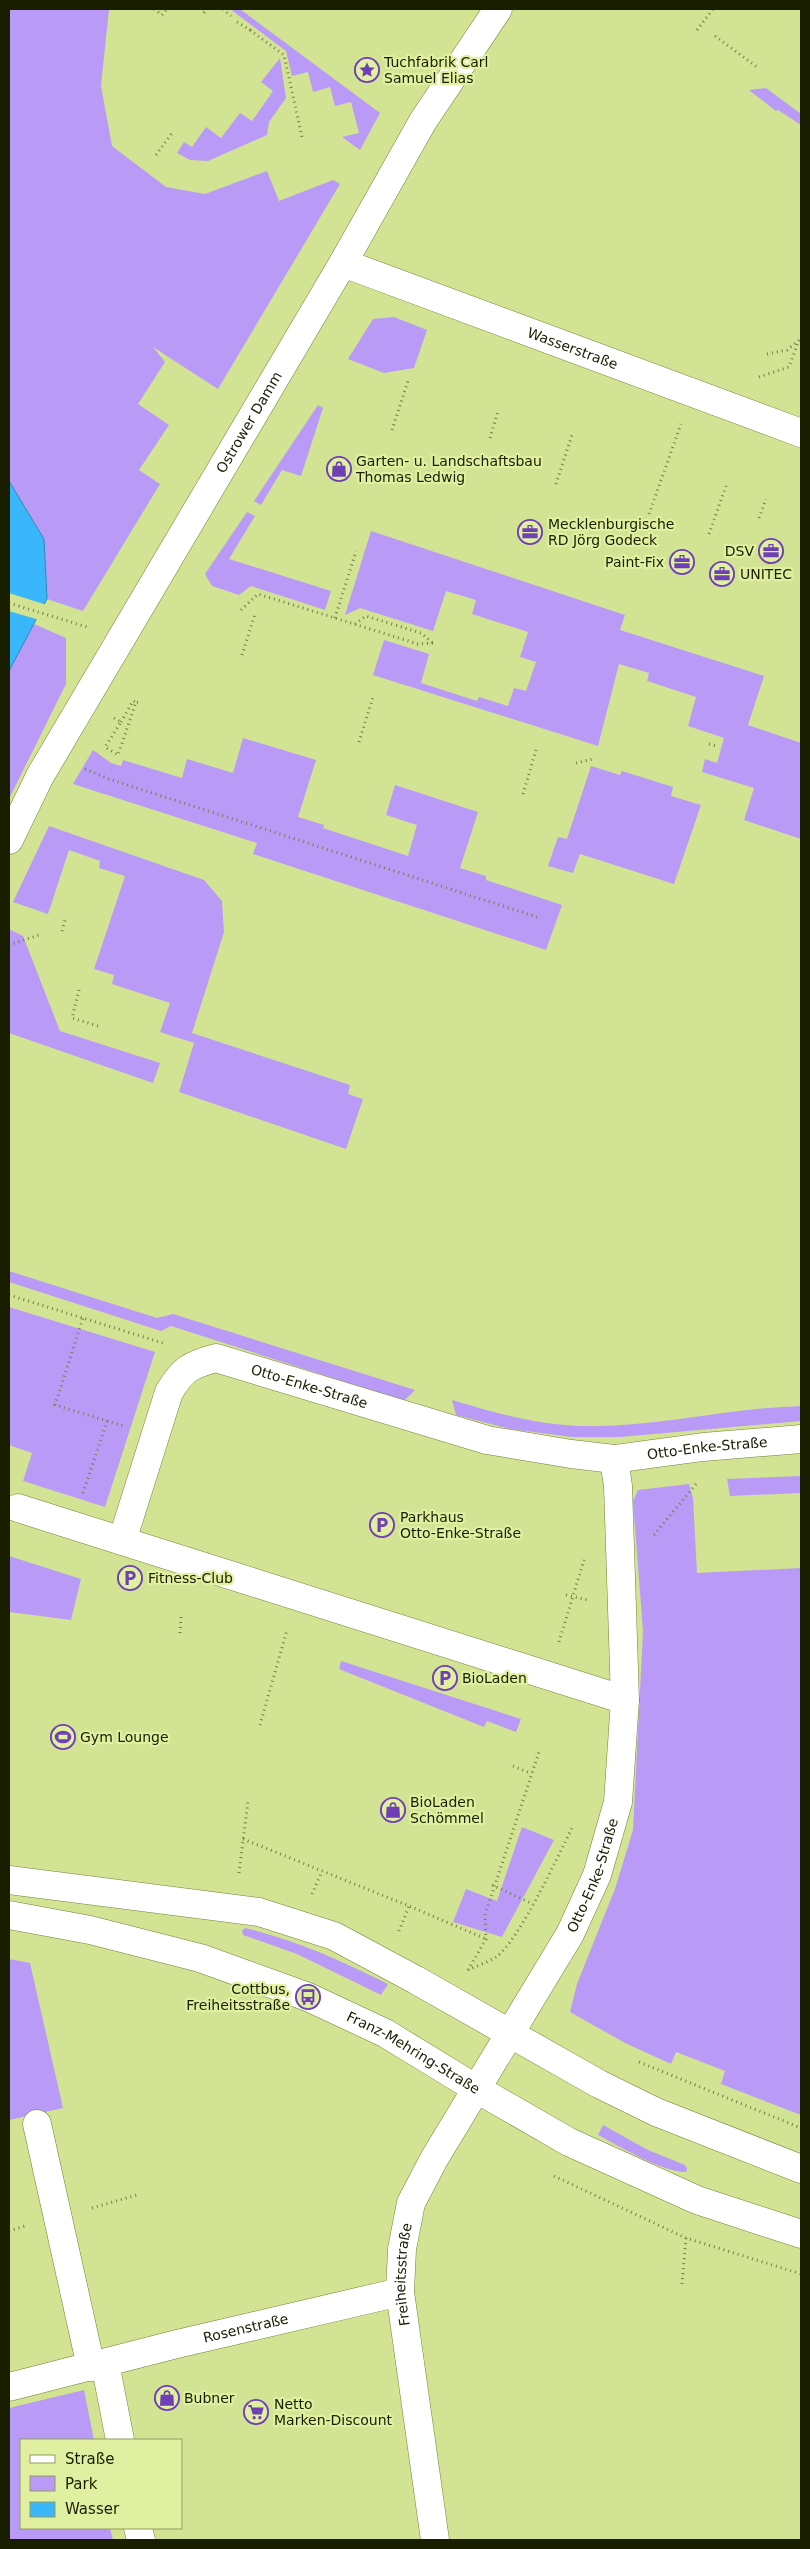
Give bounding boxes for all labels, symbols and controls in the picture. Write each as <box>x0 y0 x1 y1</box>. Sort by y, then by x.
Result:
place label: Tuchfabrik Carl Samuel Elias <box>383 54 488 86</box>
place icon: Tuchfabrik Carl Samuel Elias <box>354 57 380 83</box>
street label: Wasserstraße <box>525 324 620 372</box>
street label: Ostrower Damm <box>213 369 285 476</box>
place label: Garten- u. Landschaftsbau Thomas Ledwig <box>355 453 542 485</box>
shop icon: Garten- u. Landschaftsbau Thomas Ledwig <box>326 456 352 482</box>
place label: Mecklenburgische RD Jörg Godeck <box>548 516 674 548</box>
office icon: Mecklenburgische RD Jörg Godeck <box>517 519 543 545</box>
office icon: DSV <box>758 538 784 564</box>
place label: DSV <box>725 543 754 559</box>
office icon: Paint-Fix <box>669 549 695 575</box>
place label: Paint-Fix <box>605 554 664 570</box>
office icon: UNITEC <box>709 561 735 587</box>
place label: UNITEC <box>740 566 792 582</box>
street label: Otto-Enke-Straße <box>249 1361 370 1411</box>
street label: Otto-Enke-Straße <box>646 1434 768 1462</box>
place label: Parkhaus Otto-Enke-Straße <box>400 1509 521 1541</box>
parking icon: Parkhaus Otto-Enke-Straße <box>369 1512 395 1538</box>
parking icon: Fitness-Club <box>117 1565 143 1591</box>
place label: Fitness-Club <box>148 1570 233 1586</box>
parking icon: BioLaden <box>432 1665 458 1691</box>
place label: BioLaden <box>462 1670 527 1686</box>
sports icon: Gym Lounge <box>50 1724 76 1750</box>
place label: Gym Lounge <box>80 1729 169 1745</box>
place label: BioLaden Schömmel <box>410 1794 484 1826</box>
shop icon: BioLaden Schömmel <box>380 1797 406 1823</box>
street label: Otto-Enke-Straße <box>564 1816 621 1935</box>
place label: Cottbus, Freiheitsstraße <box>186 1981 290 2013</box>
bus stop icon: Cottbus, Freiheitsstraße <box>295 1984 321 2010</box>
street label: Franz-Mehring-Straße <box>344 2008 483 2097</box>
street label: Freiheitsstraße <box>392 2222 415 2327</box>
street label: Rosenstraße <box>202 2310 290 2346</box>
shop icon: Bubner <box>154 2385 180 2411</box>
place label: Bubner <box>184 2390 235 2406</box>
place label: Netto Marken-Discount <box>274 2396 393 2428</box>
supermarket icon: Netto Marken-Discount <box>243 2399 269 2425</box>
legend <box>20 2439 182 2529</box>
text: Straße <box>65 2450 114 2468</box>
text: Park <box>65 2475 98 2493</box>
text: Wasser <box>65 2500 120 2518</box>

